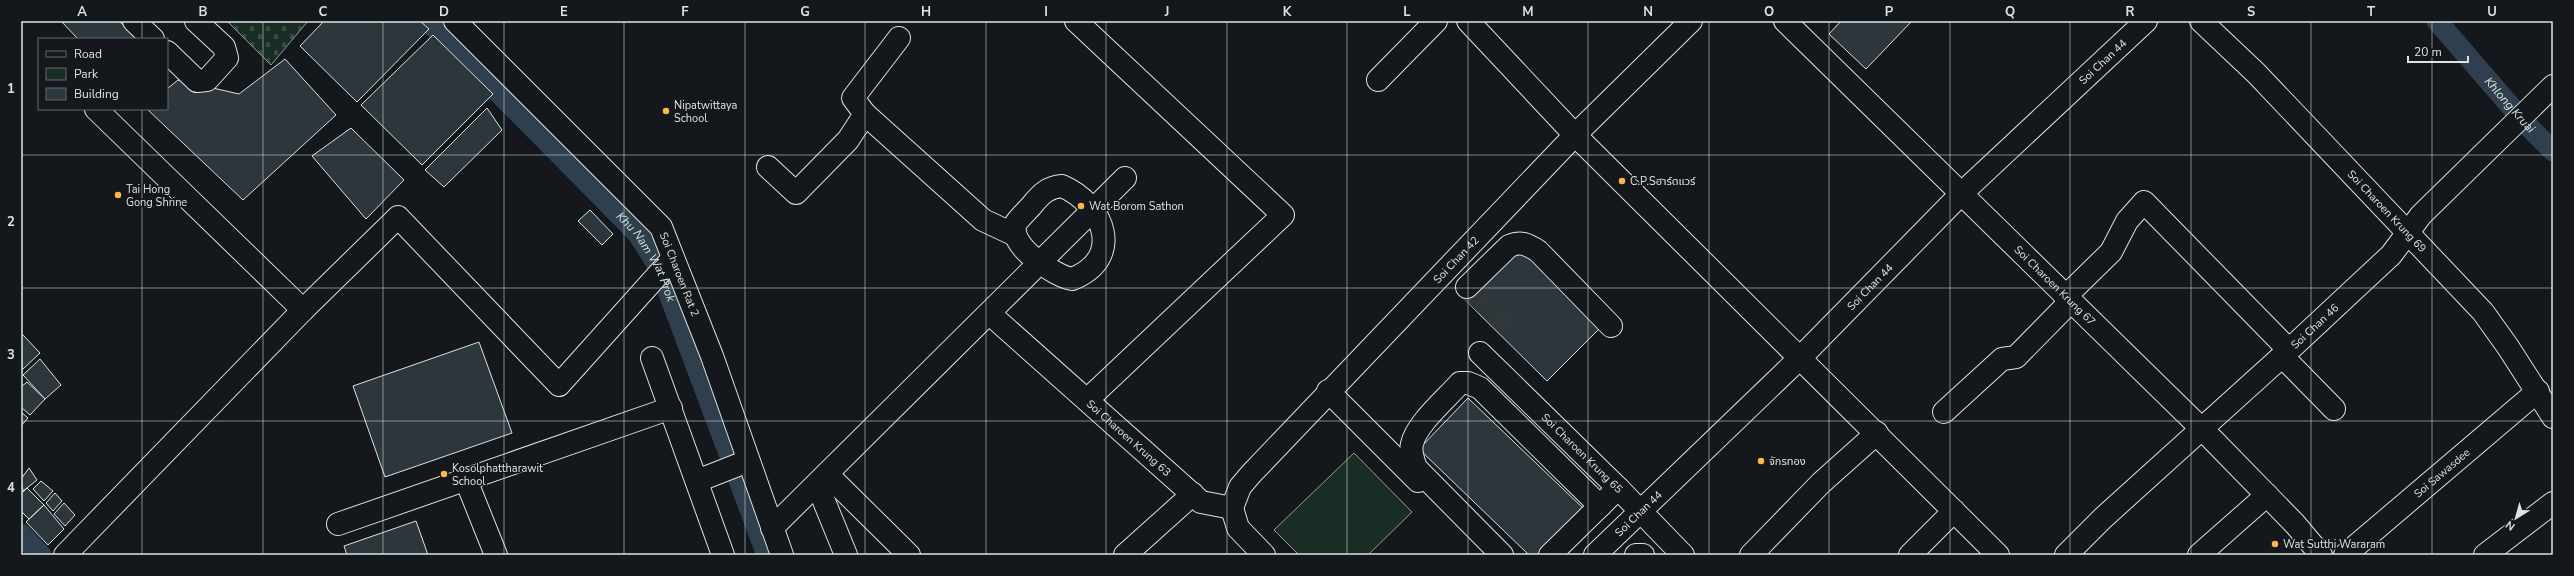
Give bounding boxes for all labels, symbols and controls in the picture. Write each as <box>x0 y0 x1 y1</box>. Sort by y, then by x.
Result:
text: A <box>77 3 87 21</box>
text: B <box>199 3 208 21</box>
text: C <box>319 3 328 21</box>
text: D <box>439 3 449 21</box>
text: E <box>560 3 568 21</box>
text: F <box>681 3 689 21</box>
text: G <box>800 3 810 21</box>
text: H <box>921 3 931 21</box>
text: I <box>1044 3 1048 21</box>
text: J <box>1164 3 1169 21</box>
text: K <box>1283 3 1292 21</box>
text: L <box>1403 3 1411 21</box>
text: M <box>1522 3 1534 21</box>
text: N <box>1643 3 1653 21</box>
text: O <box>1764 3 1774 21</box>
text: P <box>1885 3 1894 21</box>
text: Q <box>2005 3 2015 21</box>
text: R <box>2126 3 2135 21</box>
text: S <box>2247 3 2255 21</box>
text: T <box>2367 3 2376 21</box>
text: U <box>2487 3 2497 21</box>
street label: Soi Chan 44 <box>2076 36 2130 88</box>
legend <box>38 38 168 110</box>
scale bar <box>2408 38 2468 64</box>
text: 20 m <box>2414 44 2442 60</box>
text: Road <box>74 46 102 62</box>
text: Park <box>74 66 99 82</box>
water label: Khlong Kruai <box>2481 74 2539 137</box>
text: 1 <box>7 80 15 98</box>
text: Building <box>74 86 119 102</box>
place label: Nipatwittaya School <box>674 98 738 126</box>
marker: Nipatwittaya School <box>661 106 671 116</box>
street label: Soi Charoen Krung 69 <box>2344 167 2429 256</box>
place label: C.P.Sฮาร์ดแวร์ <box>1630 174 1696 189</box>
marker: C.P.Sฮาร์ดแวร์ <box>1617 176 1627 186</box>
place label: Tai Hong Gong Shrine <box>126 182 187 210</box>
marker: Tai Hong Gong Shrine <box>113 190 123 200</box>
place label: Wat Borom Sathon <box>1089 199 1184 214</box>
marker: Wat Borom Sathon <box>1076 201 1086 211</box>
water label: Khu Nam Wat Prok <box>613 209 680 305</box>
text: 2 <box>7 213 15 231</box>
street label: Soi Charoen Rat 2 <box>656 230 703 319</box>
street label: Soi Chan 42 <box>1430 233 1482 287</box>
street label: Soi Charoen Krung 67 <box>2011 242 2099 329</box>
street label: Soi Chan 44 <box>1844 260 1897 314</box>
street label: Soi Chan 46 <box>2288 300 2342 352</box>
text: 3 <box>7 346 15 364</box>
street label: Soi Charoen Krung 63 <box>1083 396 1174 480</box>
street label: Soi Charoen Krung 65 <box>1538 410 1626 497</box>
street label: Soi Sawasdee <box>2411 445 2473 501</box>
place label: จักรทอง <box>1769 454 1806 469</box>
marker: จักรทอง <box>1756 456 1766 466</box>
place label: Kosolphattharawit School <box>452 461 543 489</box>
marker: Kosolphattharawit School <box>439 469 449 479</box>
text: 4 <box>7 479 15 497</box>
street label: Soi Chan 44 <box>1612 487 1666 540</box>
north arrow <box>2496 498 2536 538</box>
text: N <box>2502 517 2518 534</box>
place label: Wat Sutthi Wararam <box>2283 537 2385 552</box>
marker: Wat Sutthi Wararam <box>2270 539 2280 549</box>

